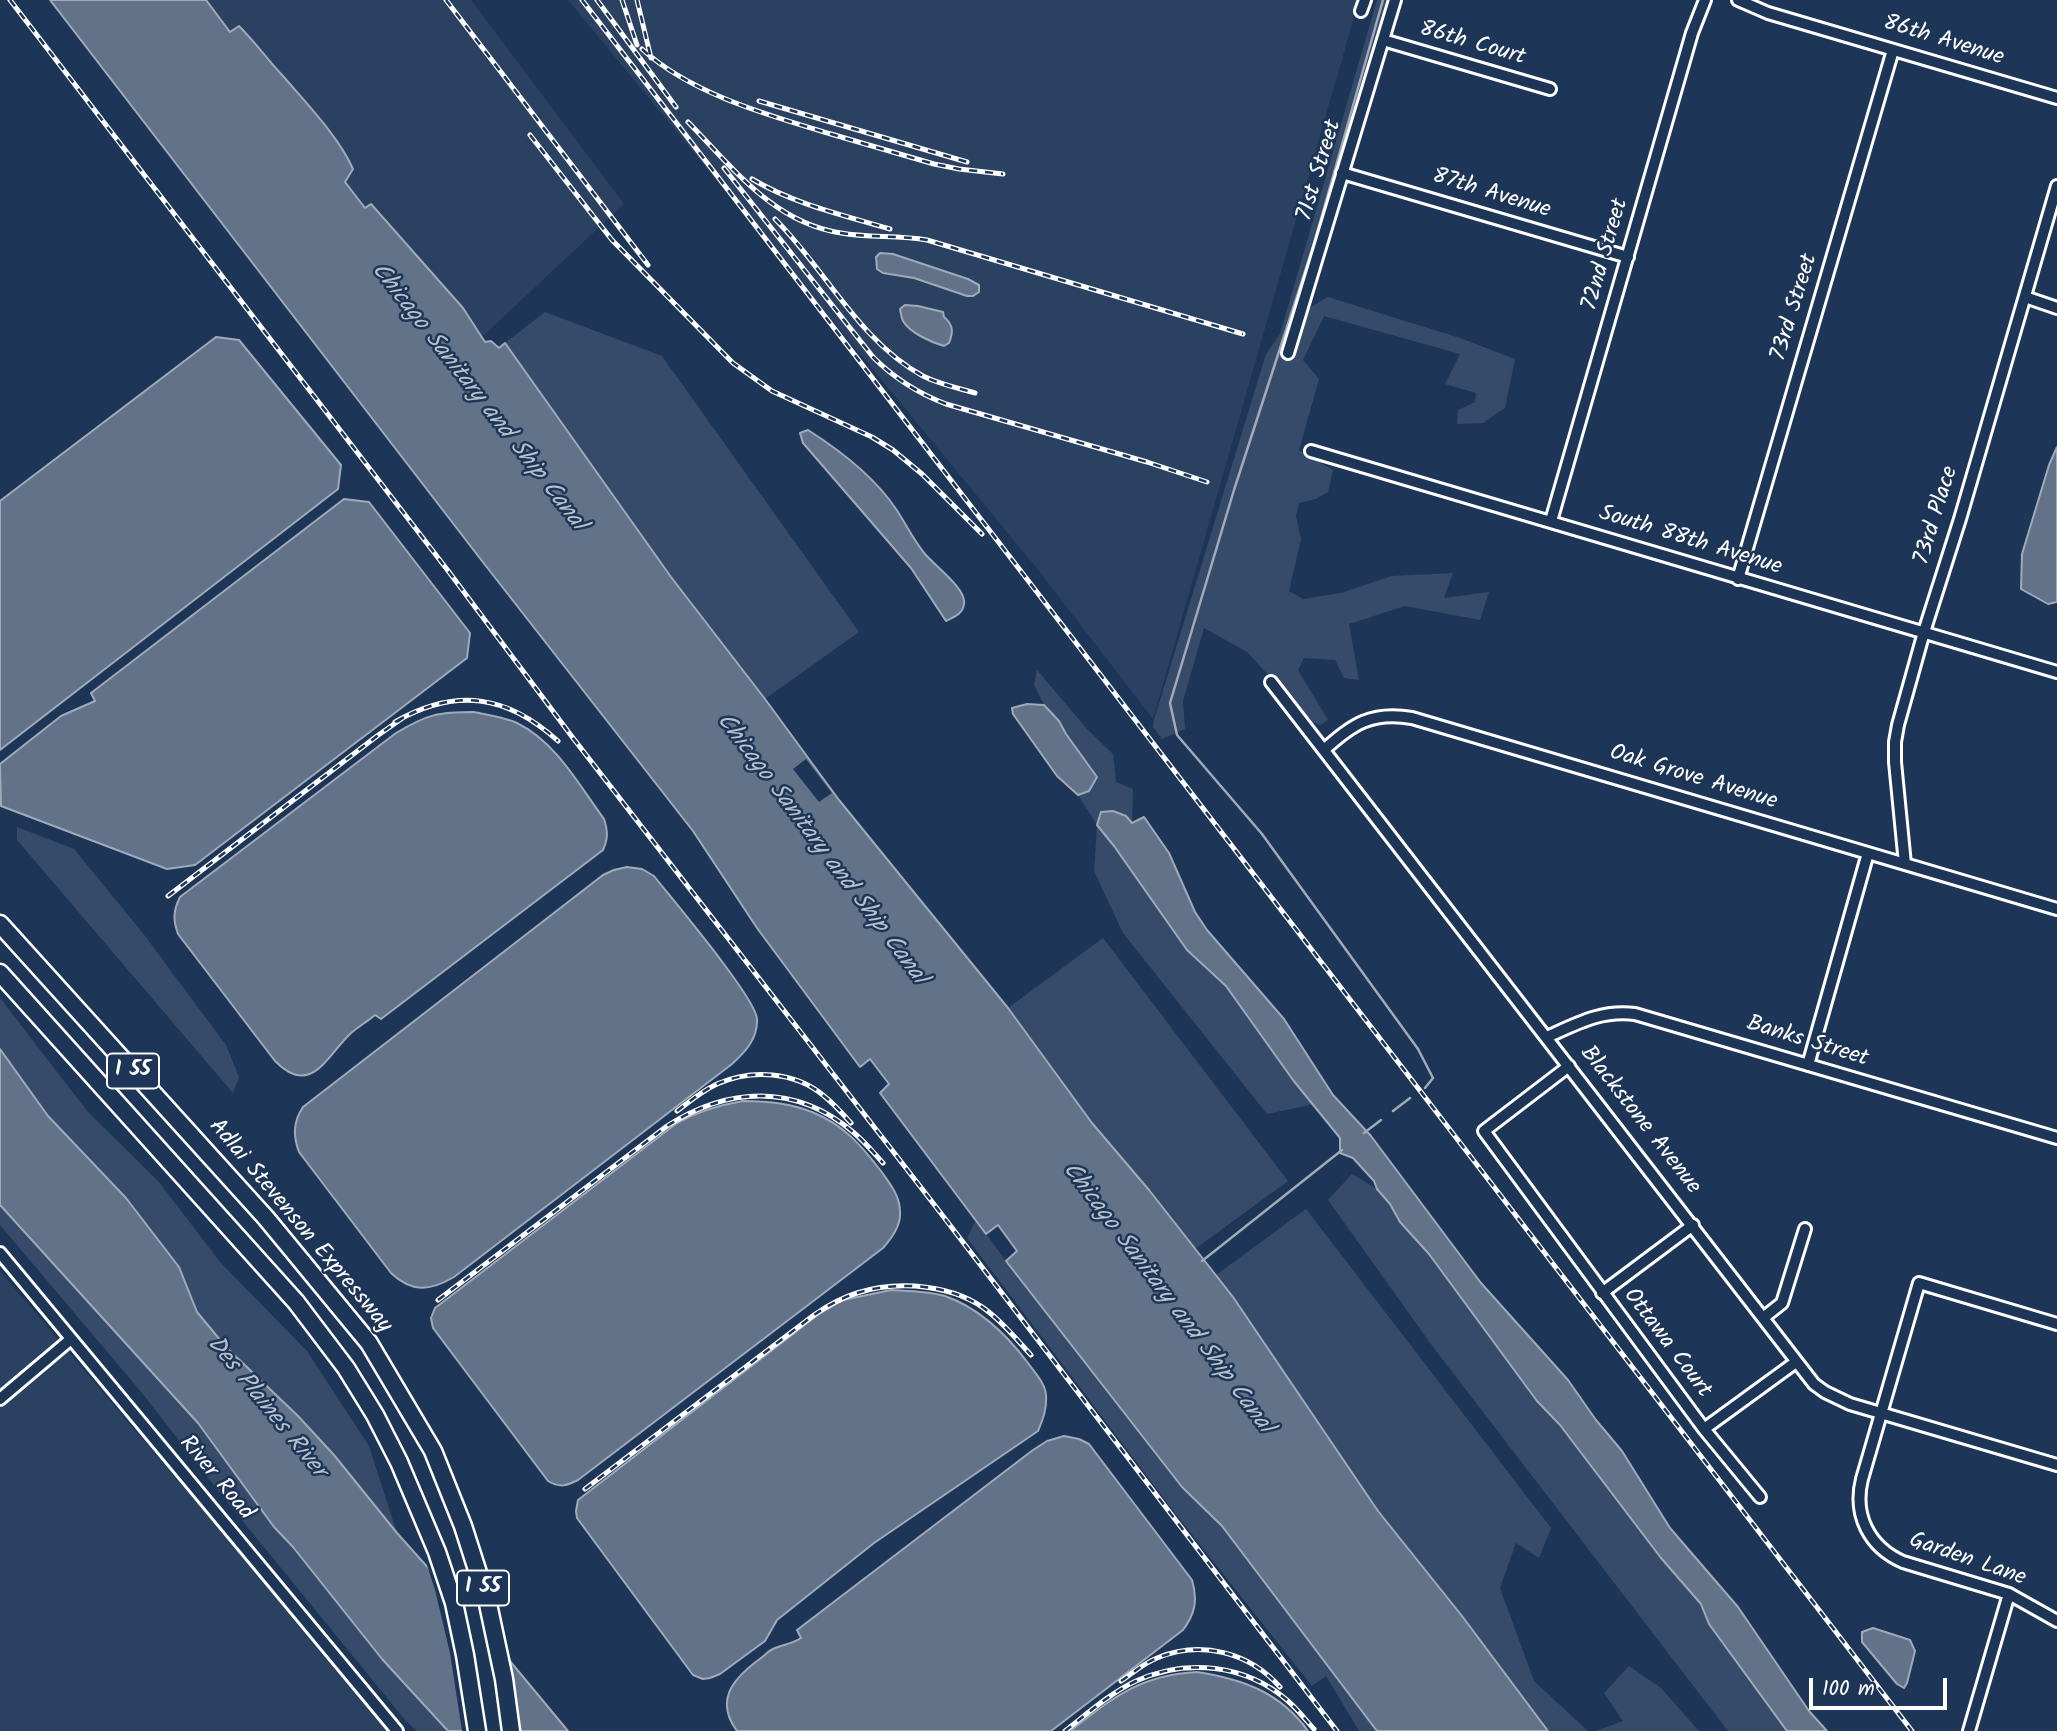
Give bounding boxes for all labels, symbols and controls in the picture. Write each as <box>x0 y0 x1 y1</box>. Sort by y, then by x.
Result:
street label: 86th Avenue <box>1879 11 2007 73</box>
street label: 86th Court <box>1416 17 1528 73</box>
street label: 71st Street <box>1293 117 1349 225</box>
street label: 87th Avenue <box>1428 164 1554 226</box>
street label: 72nd Street <box>1578 196 1636 314</box>
street label: 73rd Street <box>1767 251 1825 365</box>
water label: Chicago Sanitary and Ship Canal <box>363 258 591 538</box>
street label: 73rd Place <box>1910 463 1966 569</box>
street label: South 88th Avenue <box>1595 501 1785 583</box>
water label: Chicago Sanitary and Ship Canal <box>709 709 931 991</box>
street label: Oak Grove Avenue <box>1606 740 1780 818</box>
street label: Banks Street <box>1743 1011 1871 1075</box>
street label: Blackstone Avenue <box>1572 1041 1706 1201</box>
road number: I 55 <box>107 1054 159 1088</box>
street label: Adlai Stevenson Expressway <box>201 1114 397 1340</box>
water label: Chicago Sanitary and Ship Canal <box>1055 1158 1277 1440</box>
street label: Ottawa Court <box>1616 1284 1716 1404</box>
water label: Des Plaines River <box>199 1331 331 1485</box>
street label: River Road <box>172 1431 258 1527</box>
street label: Garden Lane <box>1905 1528 2029 1594</box>
road number: I 55 <box>457 1570 509 1606</box>
scale bar <box>1812 1664 1950 1708</box>
text: 100 m <box>1822 1673 1875 1706</box>

